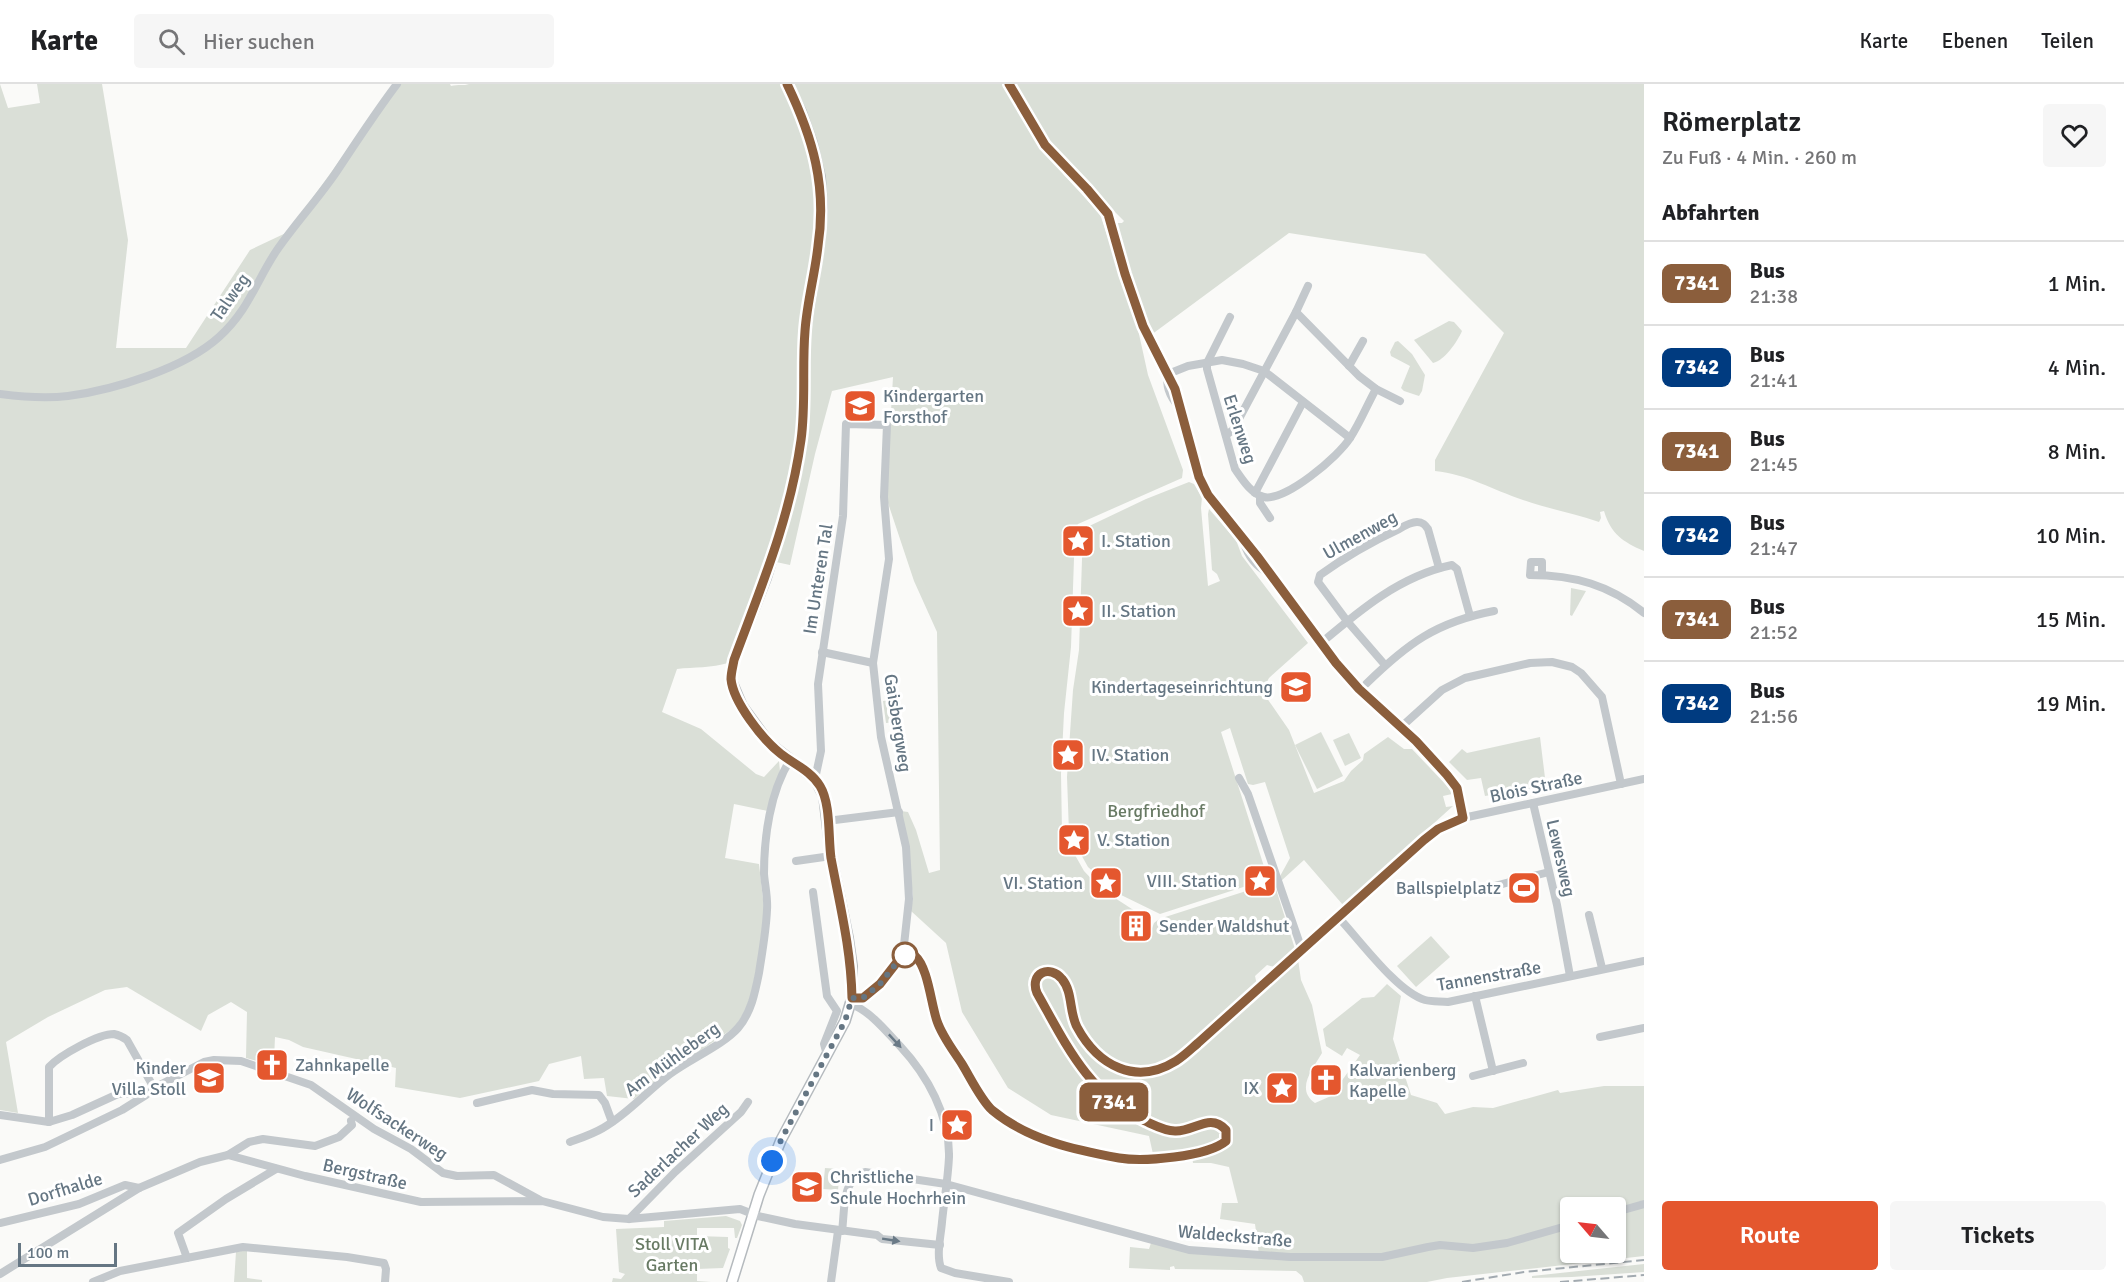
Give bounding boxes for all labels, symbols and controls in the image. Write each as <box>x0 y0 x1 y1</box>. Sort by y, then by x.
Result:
search box <box>134 14 554 68</box>
text: Karte <box>30 24 98 58</box>
icon: search <box>155 25 188 58</box>
text: Hier suchen <box>203 28 315 55</box>
text: Karte <box>1859 28 1908 54</box>
text: Ebenen <box>1941 28 2008 54</box>
text: Teilen <box>2041 28 2094 54</box>
button: heart <box>2043 104 2106 167</box>
text: Römerplatz <box>1662 105 1801 139</box>
text: Zu Fuß · 4 Min. · 260 m <box>1662 145 1857 170</box>
text: Abfahrten <box>1662 199 1760 226</box>
text: Bus <box>1749 257 1785 284</box>
street label: Talweg <box>206 269 254 325</box>
text: 7341 <box>1674 270 1719 296</box>
text: 1 Min. <box>2048 270 2106 297</box>
text: 21:38 <box>1749 284 1798 309</box>
text: Bus <box>1749 341 1785 368</box>
text: 7342 <box>1674 354 1719 380</box>
text: 4 Min. <box>2048 354 2106 381</box>
text: 21:41 <box>1749 368 1798 393</box>
place label: Kindergarten Forsthof <box>883 385 984 428</box>
school or university icon: Kindergarten Forsthof <box>842 388 878 424</box>
street label: Erlenweg <box>1218 391 1262 467</box>
text: Bus <box>1749 425 1785 452</box>
text: 7341 <box>1674 438 1719 464</box>
text: 8 Min. <box>2048 438 2106 465</box>
text: 21:45 <box>1749 452 1798 477</box>
street label: Ulmenweg <box>1319 506 1401 564</box>
text: Bus <box>1749 509 1785 536</box>
street label: Im Unteren Tal <box>798 522 838 636</box>
text: 7342 <box>1674 522 1719 548</box>
text: 10 Min. <box>2036 522 2106 549</box>
place icon: I. Station <box>1060 523 1096 559</box>
place label: I. Station <box>1101 530 1171 552</box>
text: 21:47 <box>1749 536 1798 561</box>
place icon: II. Station <box>1060 593 1096 629</box>
text: Bus <box>1749 593 1785 620</box>
place label: II. Station <box>1101 600 1176 622</box>
text: 7341 <box>1674 606 1719 632</box>
text: 15 Min. <box>2036 606 2106 633</box>
text: 21:52 <box>1749 620 1798 645</box>
school or university icon: Kindertageseinrichtung <box>1278 669 1314 705</box>
street label: Gaisbergweg <box>879 672 917 774</box>
place label: Kindertageseinrichtung <box>1091 676 1273 698</box>
text: Bus <box>1749 677 1785 704</box>
text: 7342 <box>1674 690 1719 716</box>
text: 19 Min. <box>2036 690 2106 717</box>
text: 21:56 <box>1749 704 1798 729</box>
place icon: IV. Station <box>1050 737 1086 773</box>
place label: IV. Station <box>1091 744 1169 766</box>
street label: Blois Straße <box>1488 766 1584 808</box>
park label: Bergfriedhof <box>1107 800 1206 822</box>
street label: Lewesweg <box>1541 817 1581 899</box>
place icon: V. Station <box>1056 822 1092 858</box>
place label: V. Station <box>1097 829 1170 851</box>
place icon: VIII. Station <box>1242 863 1278 899</box>
place icon: VI. Station <box>1088 865 1124 901</box>
place label: VIII. Station <box>1146 870 1237 892</box>
sports icon: Ballspielplatz <box>1506 870 1542 906</box>
place label: VI. Station <box>1003 872 1083 894</box>
place label: Ballspielplatz <box>1396 877 1501 899</box>
building icon: Sender Waldshut <box>1118 908 1154 944</box>
place label: Sender Waldshut <box>1159 915 1289 937</box>
unlabelled marker <box>892 942 918 968</box>
street label: Tannenstraße <box>1435 956 1543 996</box>
street label: Am Mühleberg <box>620 1017 724 1101</box>
one-way arrow <box>888 1033 901 1048</box>
church icon: Zahnkapelle <box>254 1047 290 1083</box>
place label: Zahnkapelle <box>295 1054 389 1076</box>
place label: Kinder Villa Stoll <box>111 1057 186 1100</box>
place label: Kalvarienberg Kapelle <box>1349 1059 1456 1102</box>
school or university icon: Kinder Villa Stoll <box>191 1060 227 1096</box>
church icon: Kalvarienberg Kapelle <box>1308 1062 1344 1098</box>
place icon: IX <box>1264 1070 1300 1106</box>
place label: IX <box>1243 1077 1259 1099</box>
line badge: 7341 <box>1072 1082 1156 1122</box>
street label: Wolfsackerweg <box>342 1083 452 1165</box>
text: 7341 <box>1091 1089 1137 1115</box>
street label: Saderlacher Weg <box>623 1098 733 1202</box>
place icon: I <box>939 1107 975 1143</box>
place label: I <box>929 1114 934 1136</box>
your location <box>757 1146 787 1176</box>
street label: Bergstraße <box>321 1154 409 1194</box>
place label: Christliche Schule Hochrhein <box>830 1166 966 1209</box>
street label: Dorfhalde <box>25 1167 105 1211</box>
school or university icon: Christliche Schule Hochrhein <box>789 1169 825 1205</box>
north arrow <box>1560 1197 1626 1263</box>
map controls <box>1560 1197 1626 1263</box>
button: Route <box>1662 1201 1878 1270</box>
button: Tickets <box>1890 1201 2106 1270</box>
street label: Waldeckstraße <box>1177 1220 1293 1252</box>
park label: Stoll VITA Garten <box>635 1233 709 1276</box>
one-way arrow <box>881 1235 900 1244</box>
scale bar <box>18 1240 117 1268</box>
text: 100 m <box>27 1243 69 1263</box>

